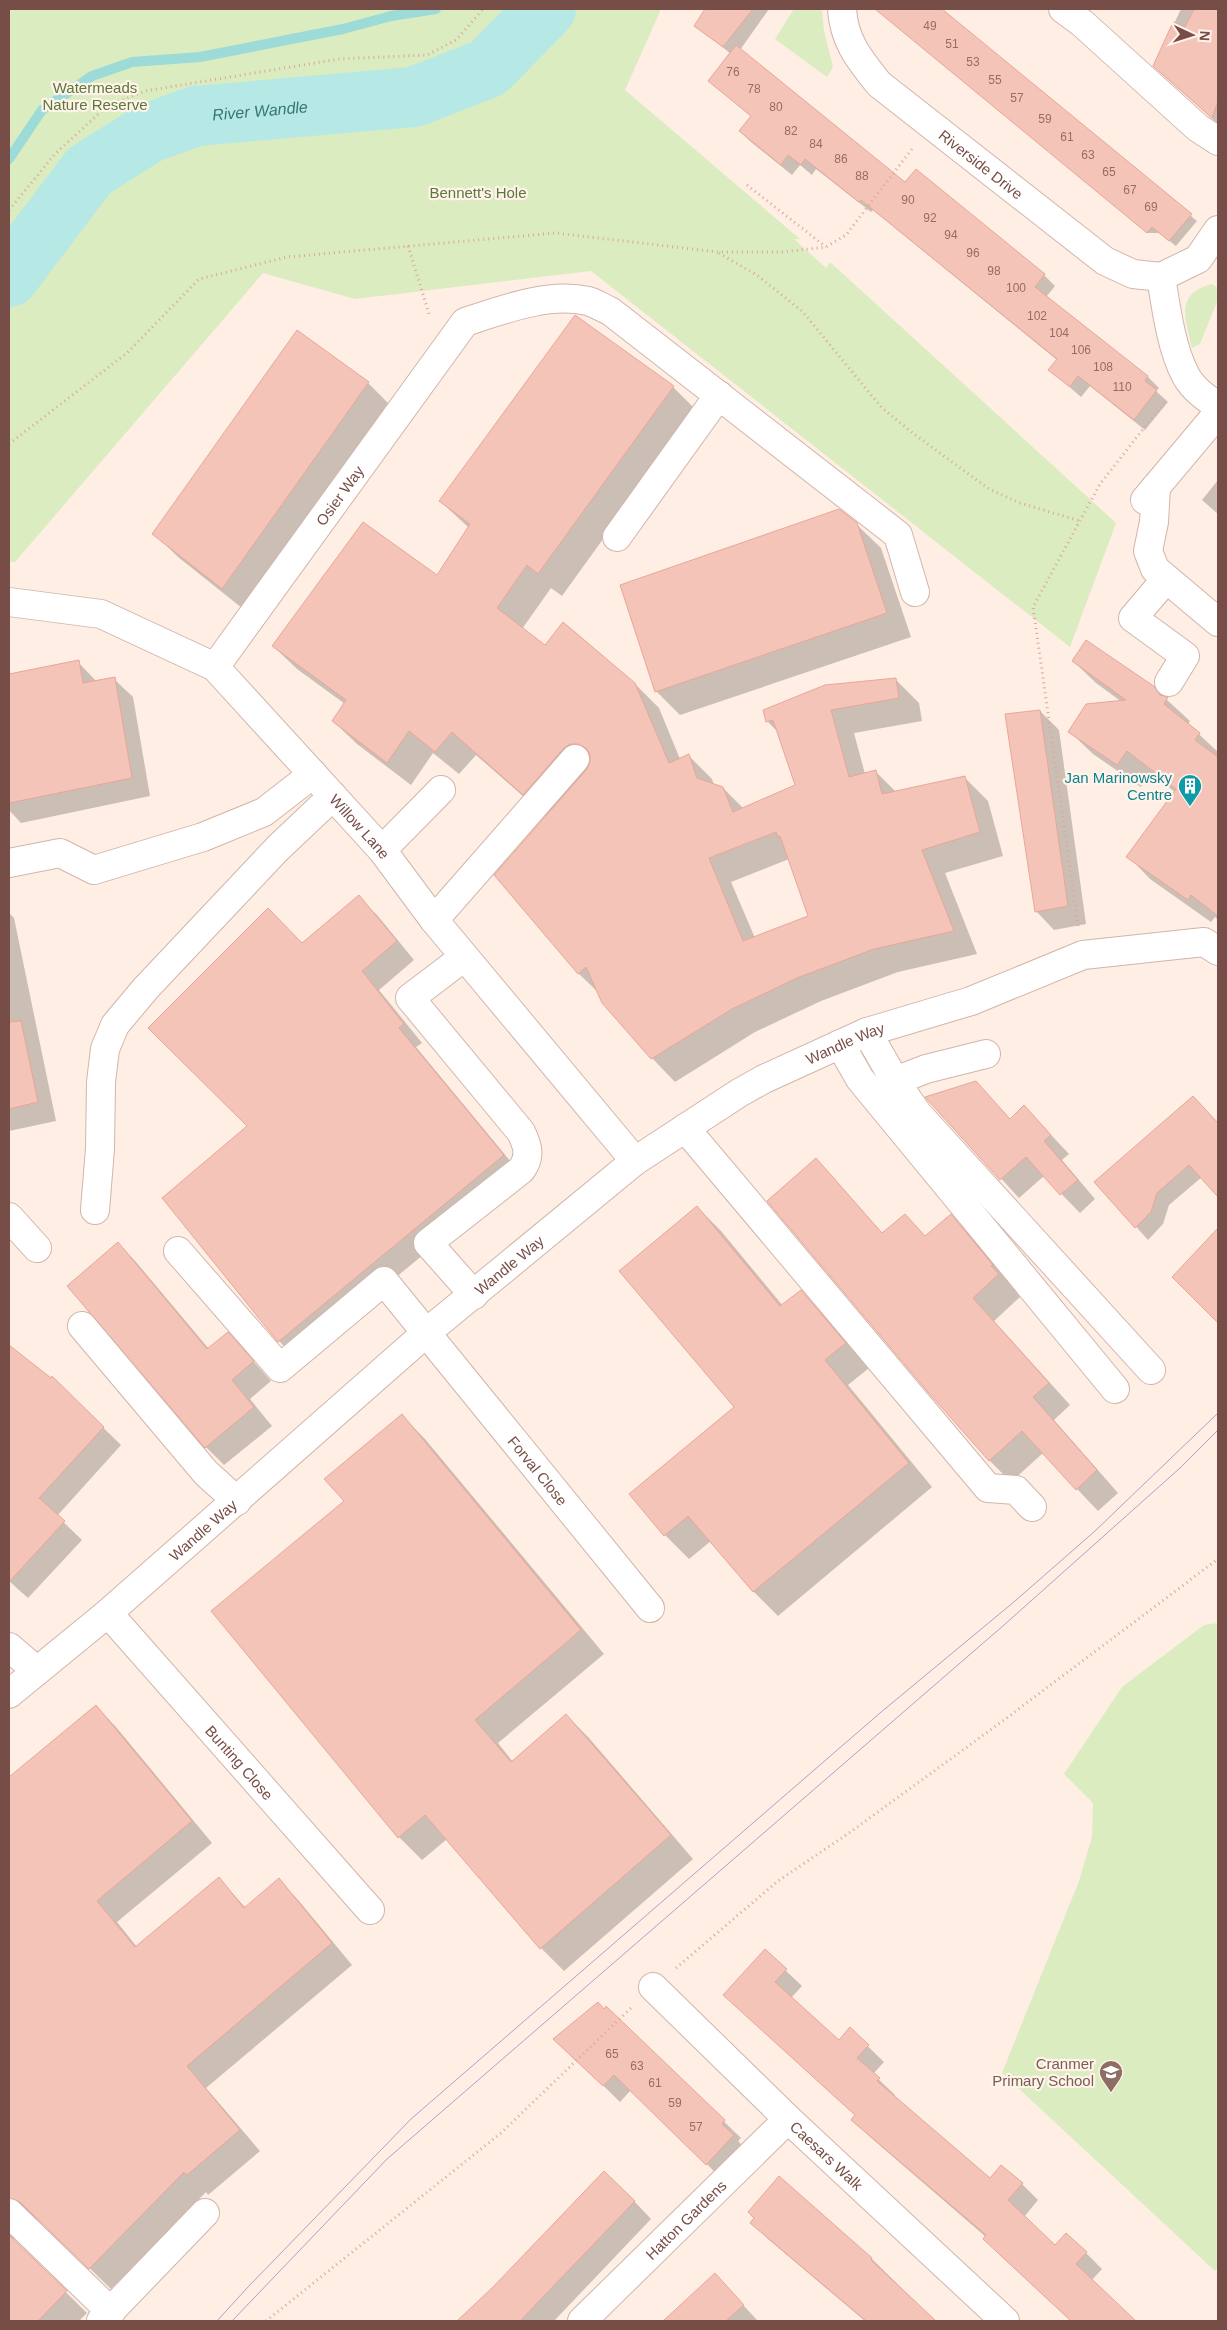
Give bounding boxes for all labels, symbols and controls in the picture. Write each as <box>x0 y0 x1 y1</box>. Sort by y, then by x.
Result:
north arrow <box>1167 10 1217 60</box>
house number: 49 <box>923 19 937 33</box>
text: N <box>1197 30 1213 42</box>
house number: 51 <box>945 37 959 51</box>
house number: 53 <box>966 55 980 69</box>
house number: 76 <box>726 65 740 79</box>
house number: 55 <box>988 73 1002 87</box>
park label: Watermeads Nature Reserve <box>42 79 148 113</box>
house number: 78 <box>747 82 761 96</box>
house number: 57 <box>1010 91 1024 105</box>
water label: River Wandle <box>211 98 309 123</box>
house number: 80 <box>769 100 783 114</box>
house number: 59 <box>1038 112 1052 126</box>
house number: 82 <box>784 124 798 138</box>
street label: Riverside Drive <box>936 126 1026 202</box>
house number: 61 <box>1060 130 1074 144</box>
house number: 84 <box>809 137 823 151</box>
house number: 63 <box>1081 148 1095 162</box>
house number: 86 <box>834 152 848 166</box>
house number: 65 <box>1102 165 1116 179</box>
house number: 88 <box>855 169 869 183</box>
house number: 67 <box>1123 183 1137 197</box>
park label: Bennett's Hole <box>429 184 527 201</box>
house number: 90 <box>901 193 915 207</box>
house number: 69 <box>1144 200 1158 214</box>
house number: 92 <box>923 211 937 225</box>
house number: 94 <box>944 228 958 242</box>
house number: 96 <box>966 246 980 260</box>
house number: 98 <box>987 264 1001 278</box>
house number: 100 <box>1006 281 1026 295</box>
house number: 102 <box>1027 309 1047 323</box>
house number: 104 <box>1049 326 1069 340</box>
house number: 106 <box>1071 343 1091 357</box>
house number: 108 <box>1093 360 1113 374</box>
house number: 110 <box>1112 380 1132 394</box>
street label: Osier Way <box>312 462 367 528</box>
place label: Jan Marinowsky Centre <box>1064 769 1172 803</box>
building icon: Jan Marinowsky Centre <box>1177 773 1203 807</box>
street label: Willow Lane <box>327 791 394 862</box>
street label: Wandle Way <box>803 1019 887 1067</box>
street label: Wandle Way <box>471 1231 547 1298</box>
street label: Forval Close <box>505 1432 571 1508</box>
street label: Wandle Way <box>166 1495 240 1564</box>
street label: Bunting Close <box>202 1722 277 1803</box>
house number: 65 <box>605 2047 619 2061</box>
place label: Cranmer Primary School <box>992 2055 1094 2089</box>
house number: 63 <box>630 2059 644 2073</box>
school or university icon: Cranmer Primary School <box>1098 2059 1124 2093</box>
house number: 61 <box>648 2076 662 2090</box>
house number: 59 <box>668 2096 682 2110</box>
street label: Caesars Walk <box>787 2117 867 2193</box>
house number: 57 <box>689 2120 703 2134</box>
street label: Hatton Gardens <box>642 2176 729 2263</box>

